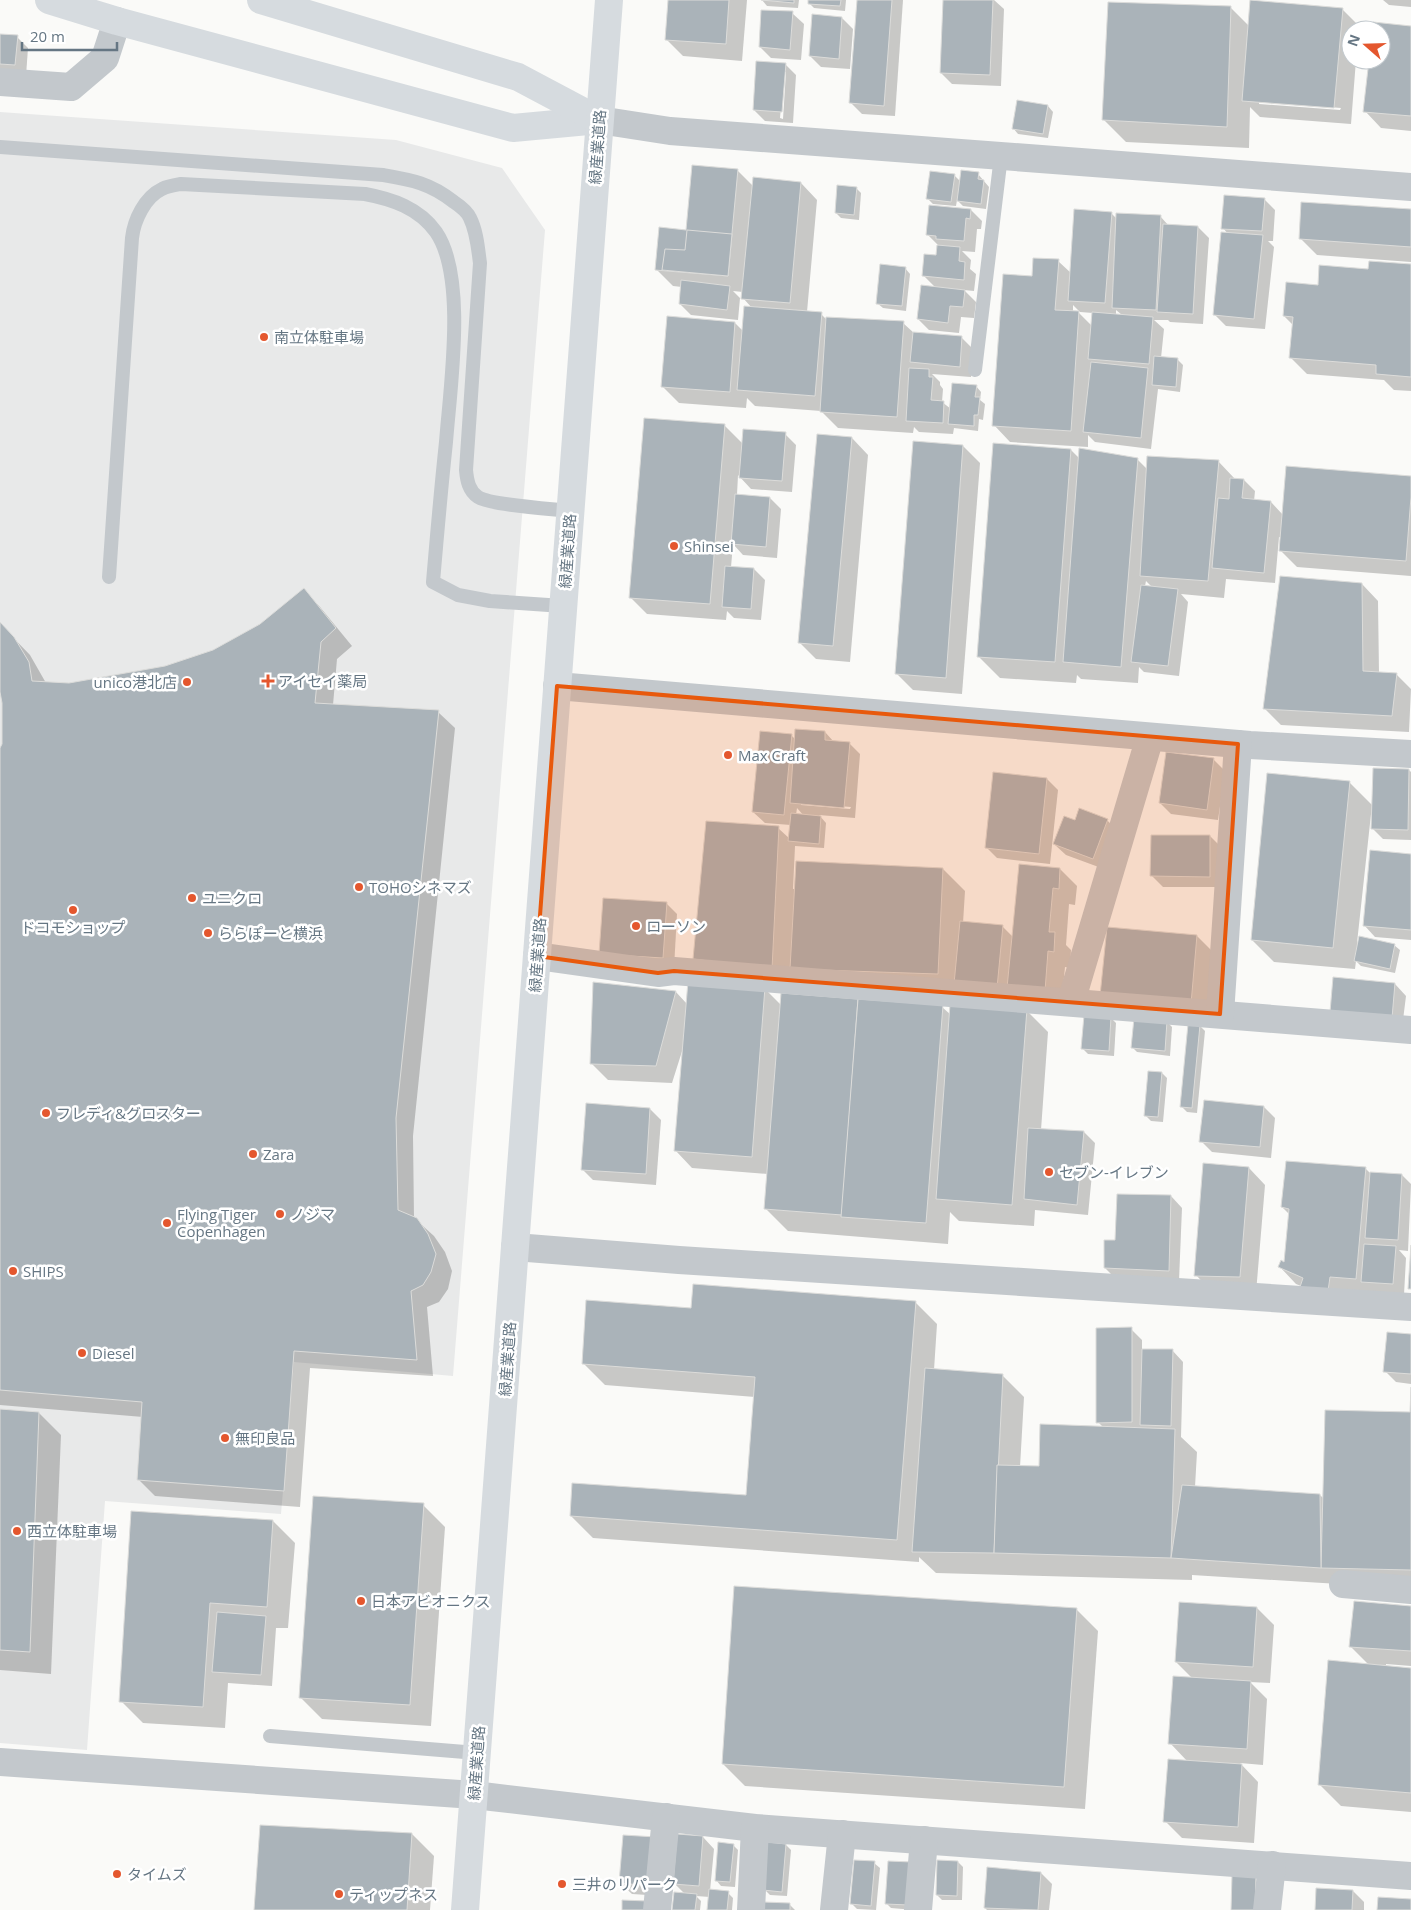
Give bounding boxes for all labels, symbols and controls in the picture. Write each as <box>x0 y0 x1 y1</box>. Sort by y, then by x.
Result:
scale bar <box>22 20 118 52</box>
north arrow <box>1341 20 1391 70</box>
text: 20 m <box>30 26 65 46</box>
text: N <box>1342 32 1364 49</box>
street label: 緑産業道路 <box>584 109 610 185</box>
place label: 南立体駐車場 <box>274 327 364 347</box>
marker: 南立体駐車場 <box>258 331 270 343</box>
street label: 緑産業道路 <box>554 513 580 589</box>
place label: Shinsei <box>684 536 734 556</box>
marker: Shinsei <box>668 540 680 552</box>
place label: アイセイ薬局 <box>278 671 367 691</box>
place label: unico港北店 <box>94 672 177 692</box>
marker: アイセイ薬局 <box>262 675 274 687</box>
marker: unico港北店 <box>181 676 193 688</box>
place label: Max Craft <box>738 745 806 765</box>
marker: Max Craft <box>722 749 734 761</box>
place label: TOHOシネマズ <box>369 877 472 897</box>
marker: TOHOシネマズ <box>353 881 365 893</box>
place label: ユニクロ <box>202 888 262 908</box>
marker: ユニクロ <box>186 892 198 904</box>
marker: ドコモショップ <box>67 904 79 916</box>
place label: ローソン <box>646 916 706 936</box>
place label: ドコモショップ <box>20 917 126 937</box>
street label: 緑産業道路 <box>524 917 550 993</box>
marker: ローソン <box>630 920 642 932</box>
place label: ららぽーと横浜 <box>218 923 323 943</box>
marker: ららぽーと横浜 <box>202 927 214 939</box>
place label: フレディ&グロスター <box>56 1103 201 1123</box>
marker: フレディ&グロスター <box>40 1107 52 1119</box>
place label: Zara <box>263 1144 294 1164</box>
marker: Zara <box>247 1148 259 1160</box>
place label: セブン-イレブン <box>1059 1162 1169 1182</box>
marker: セブン-イレブン <box>1043 1166 1055 1178</box>
place label: Flying Tiger Copenhagen <box>177 1204 266 1241</box>
place label: ノジマ <box>290 1204 335 1224</box>
marker: ノジマ <box>274 1208 286 1220</box>
marker: Flying Tiger Copenhagen <box>161 1217 173 1229</box>
place label: SHIPS <box>23 1261 64 1281</box>
marker: SHIPS <box>7 1265 19 1277</box>
street label: 緑産業道路 <box>494 1321 520 1397</box>
place label: Diesel <box>92 1343 134 1363</box>
marker: Diesel <box>76 1347 88 1359</box>
place label: 無印良品 <box>235 1428 295 1448</box>
marker: 無印良品 <box>219 1432 231 1444</box>
place label: 西立体駐車場 <box>27 1521 117 1541</box>
marker: 西立体駐車場 <box>11 1525 23 1537</box>
place label: 日本アビオニクス <box>371 1591 491 1611</box>
marker: 日本アビオニクス <box>355 1595 367 1607</box>
street label: 緑産業道路 <box>463 1725 489 1801</box>
place label: タイムズ <box>127 1864 187 1884</box>
marker: タイムズ <box>111 1868 123 1880</box>
place label: 三井のリパーク <box>572 1874 677 1894</box>
marker: 三井のリパーク <box>556 1878 568 1890</box>
place label: ティップネス <box>349 1884 438 1904</box>
marker: ティップネス <box>333 1888 345 1900</box>

